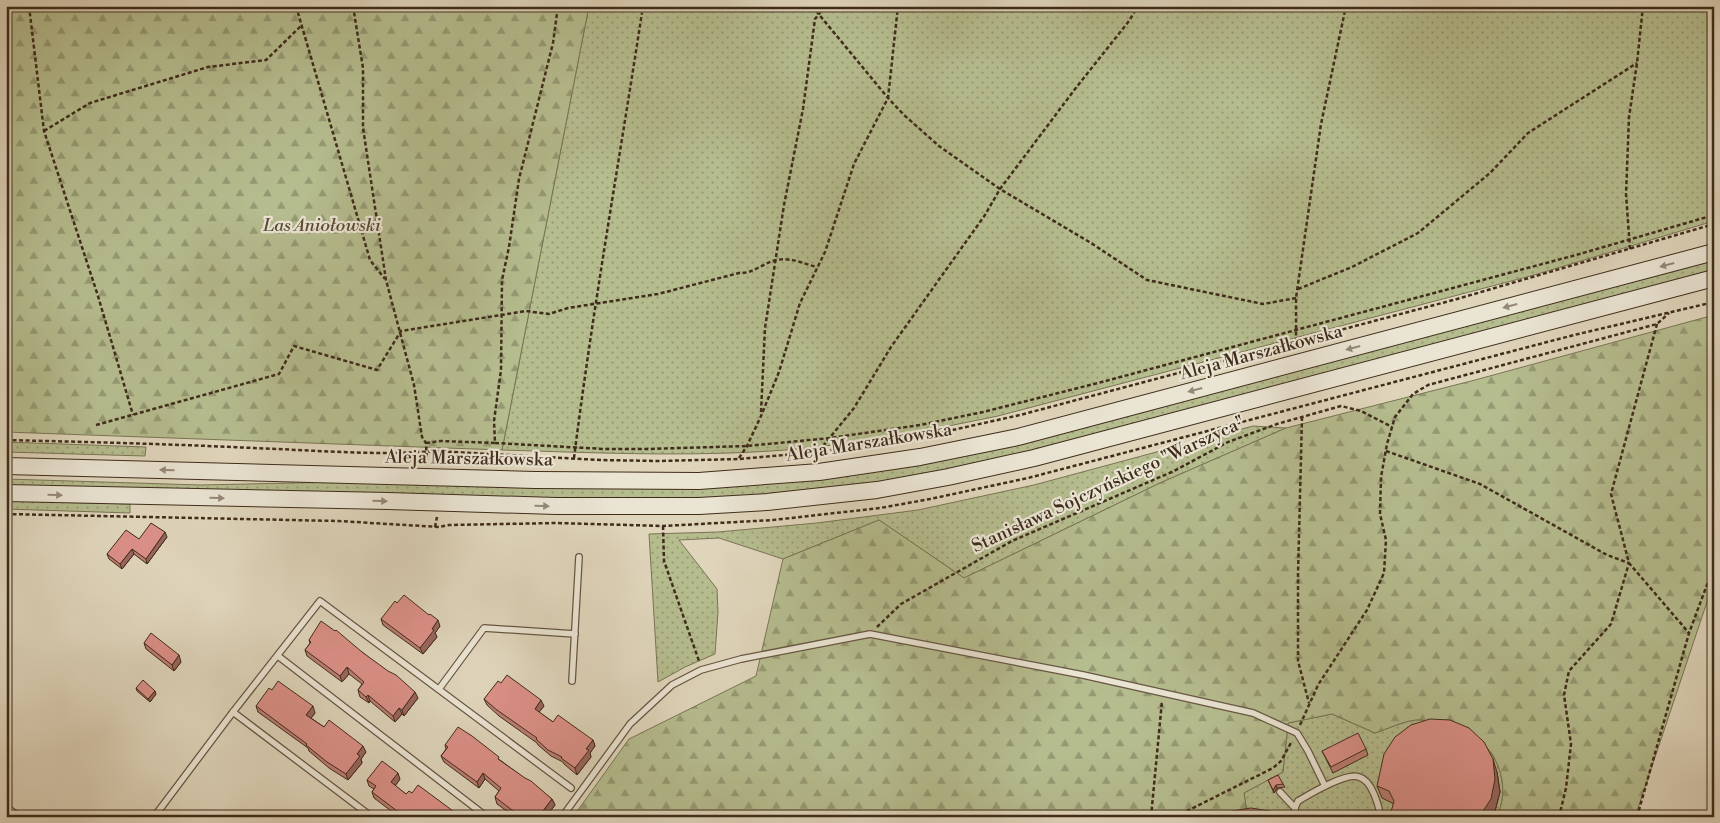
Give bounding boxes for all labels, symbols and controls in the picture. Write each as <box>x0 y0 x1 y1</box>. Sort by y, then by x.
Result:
park label: Las Aniołowski <box>262 214 381 237</box>
one-way arrow <box>1659 261 1674 269</box>
one-way arrow <box>1502 303 1517 311</box>
street label: Aleja Marszałkowska <box>1176 319 1346 386</box>
one-way arrow <box>1345 344 1360 352</box>
one-way arrow <box>1188 386 1203 394</box>
street label: Stanisława Sojczyńskiego "Warszyca" <box>968 411 1248 558</box>
street label: Aleja Marszałkowska <box>783 418 955 467</box>
street label: Aleja Marszałkowska <box>384 446 554 471</box>
one-way arrow <box>159 466 175 474</box>
one-way arrow <box>47 491 63 499</box>
one-way arrow <box>210 494 226 502</box>
one-way arrow <box>372 497 388 505</box>
one-way arrow <box>535 502 551 510</box>

